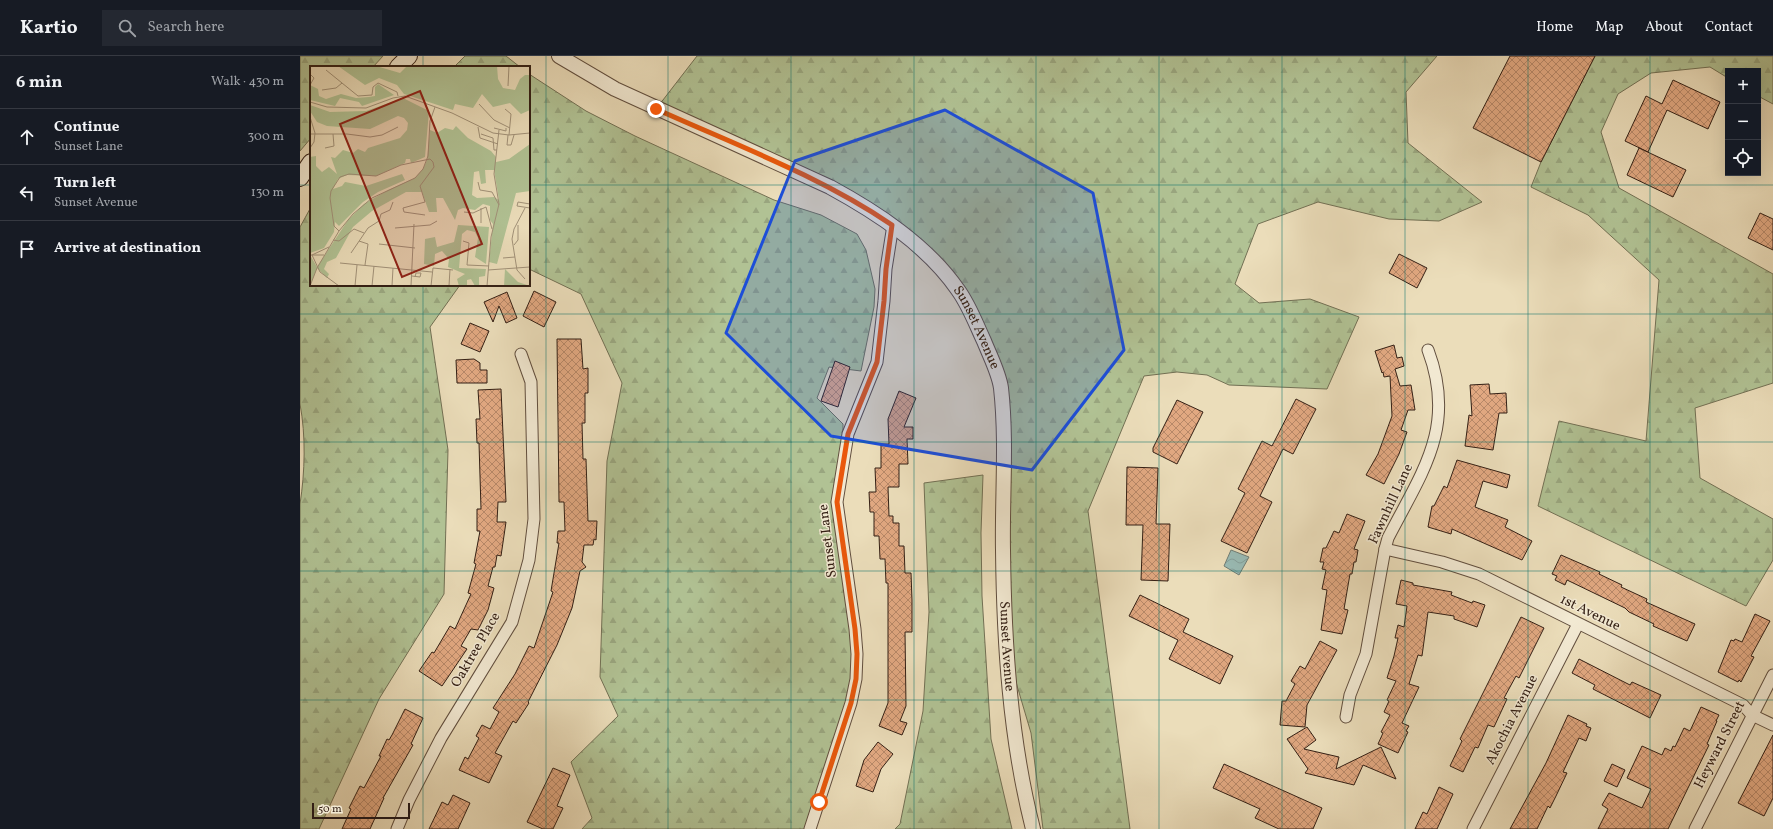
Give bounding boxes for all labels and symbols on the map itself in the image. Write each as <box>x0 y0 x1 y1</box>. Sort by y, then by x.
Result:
inset map <box>310 66 530 286</box>
route end <box>647 100 665 118</box>
street label: Sunset Avenue <box>948 282 1005 372</box>
street label: Fawnhill Lane <box>1364 460 1418 547</box>
street label: Sunset Lane <box>814 503 842 579</box>
street label: 1st Avenue <box>1557 590 1624 636</box>
street label: Sunset Avenue <box>995 601 1019 693</box>
street label: Oaktree Place <box>447 609 505 691</box>
street label: Akochia Avenue <box>1481 671 1543 768</box>
street label: Heyward Street <box>1690 698 1750 792</box>
route start <box>810 793 828 811</box>
scale bar <box>312 801 410 820</box>

